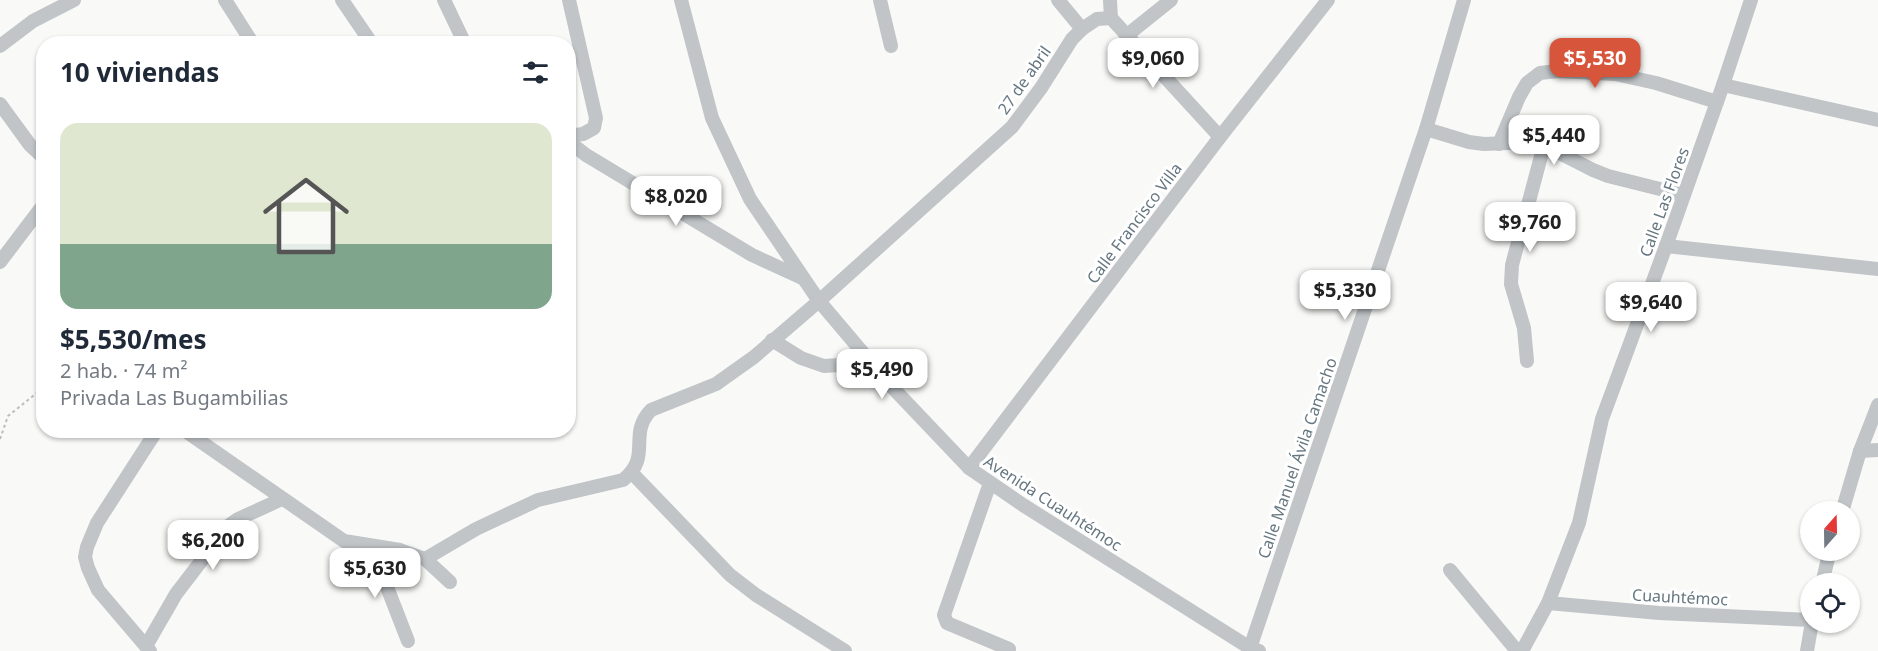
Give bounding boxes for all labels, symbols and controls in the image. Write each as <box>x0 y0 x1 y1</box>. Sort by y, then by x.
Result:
pin: $9,060 <box>1104 38 1202 89</box>
pin: $5,530 <box>1546 38 1644 89</box>
street label: 27 de abril <box>992 41 1056 119</box>
text: $9,060 <box>1122 44 1184 71</box>
text: $5,530 <box>1564 44 1626 71</box>
text: 10 viviendas <box>60 54 219 90</box>
icon: filters <box>519 56 552 89</box>
pin: $5,440 <box>1505 115 1603 166</box>
text: $5,440 <box>1523 121 1585 148</box>
street label: Calle Las Flores <box>1634 144 1694 260</box>
street label: Calle Francisco Villa <box>1081 158 1187 288</box>
icon: home <box>252 162 360 270</box>
pin: $8,020 <box>627 176 725 227</box>
text: $8,020 <box>645 182 707 209</box>
pin: $9,760 <box>1481 202 1579 253</box>
text: $9,760 <box>1499 208 1561 235</box>
pin: $5,330 <box>1296 270 1394 321</box>
text: $5,330 <box>1314 276 1376 303</box>
pin: $9,640 <box>1602 282 1700 333</box>
text: $9,640 <box>1620 288 1682 315</box>
text: $5,530/mes <box>60 321 206 357</box>
pin: $5,490 <box>833 349 931 400</box>
text: $5,490 <box>851 355 913 382</box>
street label: Calle Manuel Ávila Camacho <box>1252 355 1342 561</box>
text: 2 hab. · 74 m² <box>60 357 187 384</box>
text: Privada Las Bugambilias <box>60 384 288 411</box>
street label: Avenida Cuauhtémoc <box>980 450 1126 556</box>
north arrow <box>1800 501 1860 561</box>
map controls <box>1800 501 1860 633</box>
pin: $6,200 <box>164 520 262 571</box>
text: $6,200 <box>182 526 244 553</box>
pin: $5,630 <box>326 548 424 599</box>
text: $5,630 <box>344 554 406 581</box>
button: locate <box>1800 573 1860 633</box>
street label: Cuauhtémoc <box>1632 584 1729 611</box>

